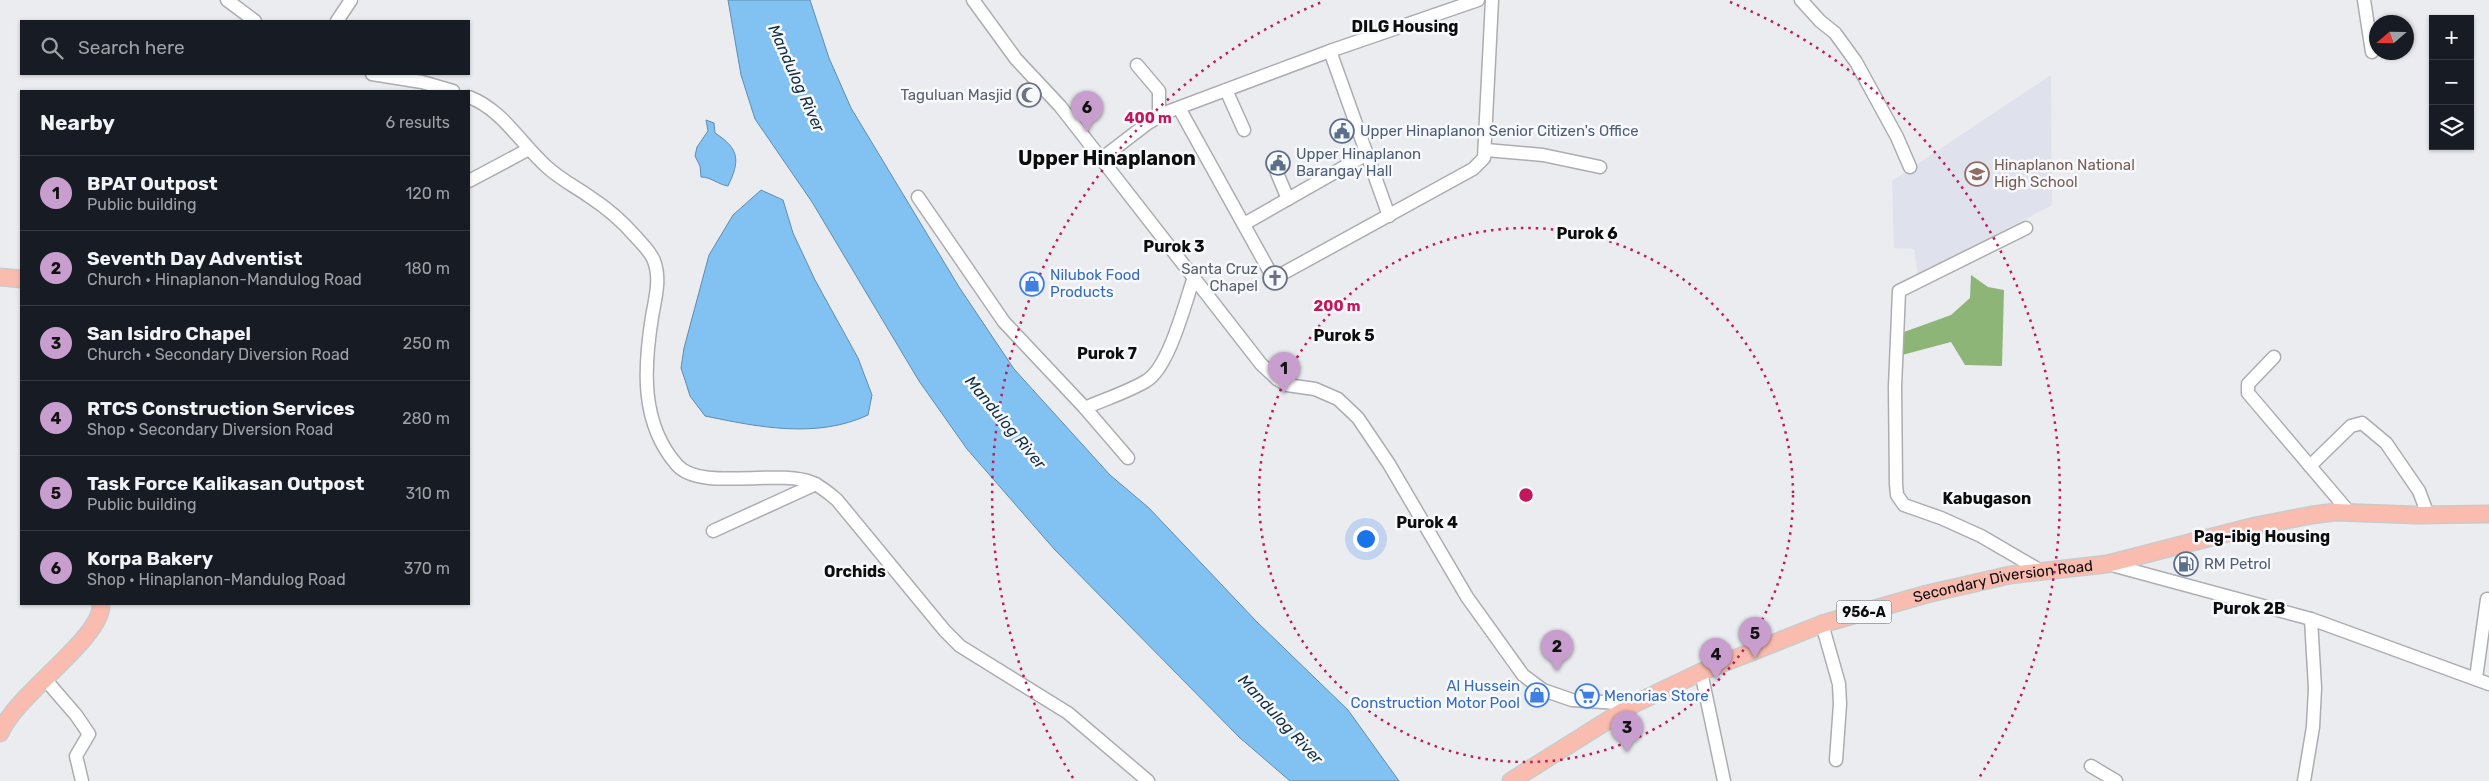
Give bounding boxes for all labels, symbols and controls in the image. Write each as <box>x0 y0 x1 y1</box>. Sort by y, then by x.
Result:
north arrow <box>2369 15 2414 60</box>
map controls <box>2429 15 2474 150</box>
button: + <box>2429 15 2474 60</box>
district label: DILG Housing <box>1352 17 1458 36</box>
search box <box>20 20 470 75</box>
water label: Mandulog River <box>764 22 829 136</box>
icon: search <box>38 34 66 62</box>
text: Search here <box>78 36 185 59</box>
button: − <box>2429 60 2474 105</box>
mosque icon: Taguluan Masjid <box>1016 82 1042 108</box>
place label: Taguluan Masjid <box>901 86 1012 104</box>
pin: 6 <box>1071 91 1103 132</box>
button: layers <box>2429 105 2474 150</box>
text: 400 m <box>1124 109 1172 127</box>
text: Nearby <box>40 110 115 135</box>
text: 6 results <box>385 113 450 132</box>
public building icon: Upper Hinaplanon Senior Citizen's Office <box>1329 118 1355 144</box>
place label: Upper Hinaplanon Senior Citizen's Office <box>1360 122 1639 140</box>
place label: Upper Hinaplanon Barangay Hall <box>1296 145 1421 180</box>
district label: Upper Hinaplanon <box>1018 146 1196 170</box>
public building icon: Upper Hinaplanon Barangay Hall <box>1265 150 1291 176</box>
place label: Hinaplanon National High School <box>1994 156 2135 191</box>
school or university icon: Hinaplanon National High School <box>1964 161 1990 187</box>
text: BPAT Outpost <box>87 172 218 195</box>
text: 1 <box>52 184 60 203</box>
text: 120 m <box>405 184 450 203</box>
text: Public building <box>87 195 197 214</box>
district label: Purok 6 <box>1556 224 1618 243</box>
district label: Purok 3 <box>1143 237 1205 256</box>
text: Seventh Day Adventist <box>87 247 302 270</box>
text: 2 <box>51 259 61 278</box>
text: 180 m <box>405 259 450 278</box>
place label: Santa Cruz Chapel <box>1181 260 1258 295</box>
church icon: Santa Cruz Chapel <box>1262 265 1288 291</box>
place label: Nilubok Food Products <box>1050 266 1140 301</box>
text: Church · Hinaplanon-Mandulog Road <box>87 270 362 289</box>
shop icon: Nilubok Food Products <box>1019 271 1045 297</box>
text: 200 m <box>1313 297 1361 315</box>
text: San Isidro Chapel <box>87 322 251 345</box>
district label: Purok 5 <box>1313 326 1375 345</box>
text: 3 <box>51 334 61 353</box>
text: 250 m <box>403 334 450 353</box>
district label: Purok 7 <box>1077 344 1137 363</box>
text: Church · Secondary Diversion Road <box>87 345 349 364</box>
pin: 1 <box>1268 352 1300 393</box>
water label: Mandulog River <box>961 372 1051 473</box>
text: RTCS Construction Services <box>87 397 355 420</box>
text: 4 <box>51 409 61 428</box>
text: 280 m <box>402 409 450 428</box>
text: Shop · Secondary Diversion Road <box>87 420 333 439</box>
text: Task Force Kalikasan Outpost <box>87 472 365 495</box>
text: 5 <box>51 484 61 503</box>
text: 310 m <box>406 484 450 503</box>
centre of rings <box>1517 486 1535 504</box>
district label: Kabugason <box>1943 489 2031 508</box>
text: Public building <box>87 495 197 514</box>
district label: Purok 4 <box>1396 513 1458 532</box>
your location <box>1353 526 1379 552</box>
district label: Pag-ibig Housing <box>2194 527 2330 546</box>
text: Korpa Bakery <box>87 547 213 570</box>
fuel station icon: RM Petrol <box>2173 551 2199 577</box>
place label: RM Petrol <box>2204 555 2271 573</box>
street label: Secondary Diversion Road <box>1911 557 2094 607</box>
text: 6 <box>51 559 61 578</box>
text: 370 m <box>404 559 450 578</box>
district label: Orchids <box>824 562 886 581</box>
text: Shop · Hinaplanon-Mandulog Road <box>87 570 346 589</box>
district label: Purok 2B <box>2213 599 2285 618</box>
road number: 956-A <box>1836 600 1892 624</box>
pin: 5 <box>1739 617 1771 658</box>
pin: 2 <box>1541 630 1573 671</box>
pin: 4 <box>1700 638 1732 679</box>
water label: Mandulog River <box>1234 671 1328 769</box>
place label: Al Hussein Construction Motor Pool <box>1351 677 1520 712</box>
shop icon: Al Hussein Construction Motor Pool <box>1524 682 1550 708</box>
supermarket icon: Menorias Store <box>1574 683 1600 709</box>
place label: Menorias Store <box>1604 687 1709 705</box>
pin: 3 <box>1611 711 1643 752</box>

